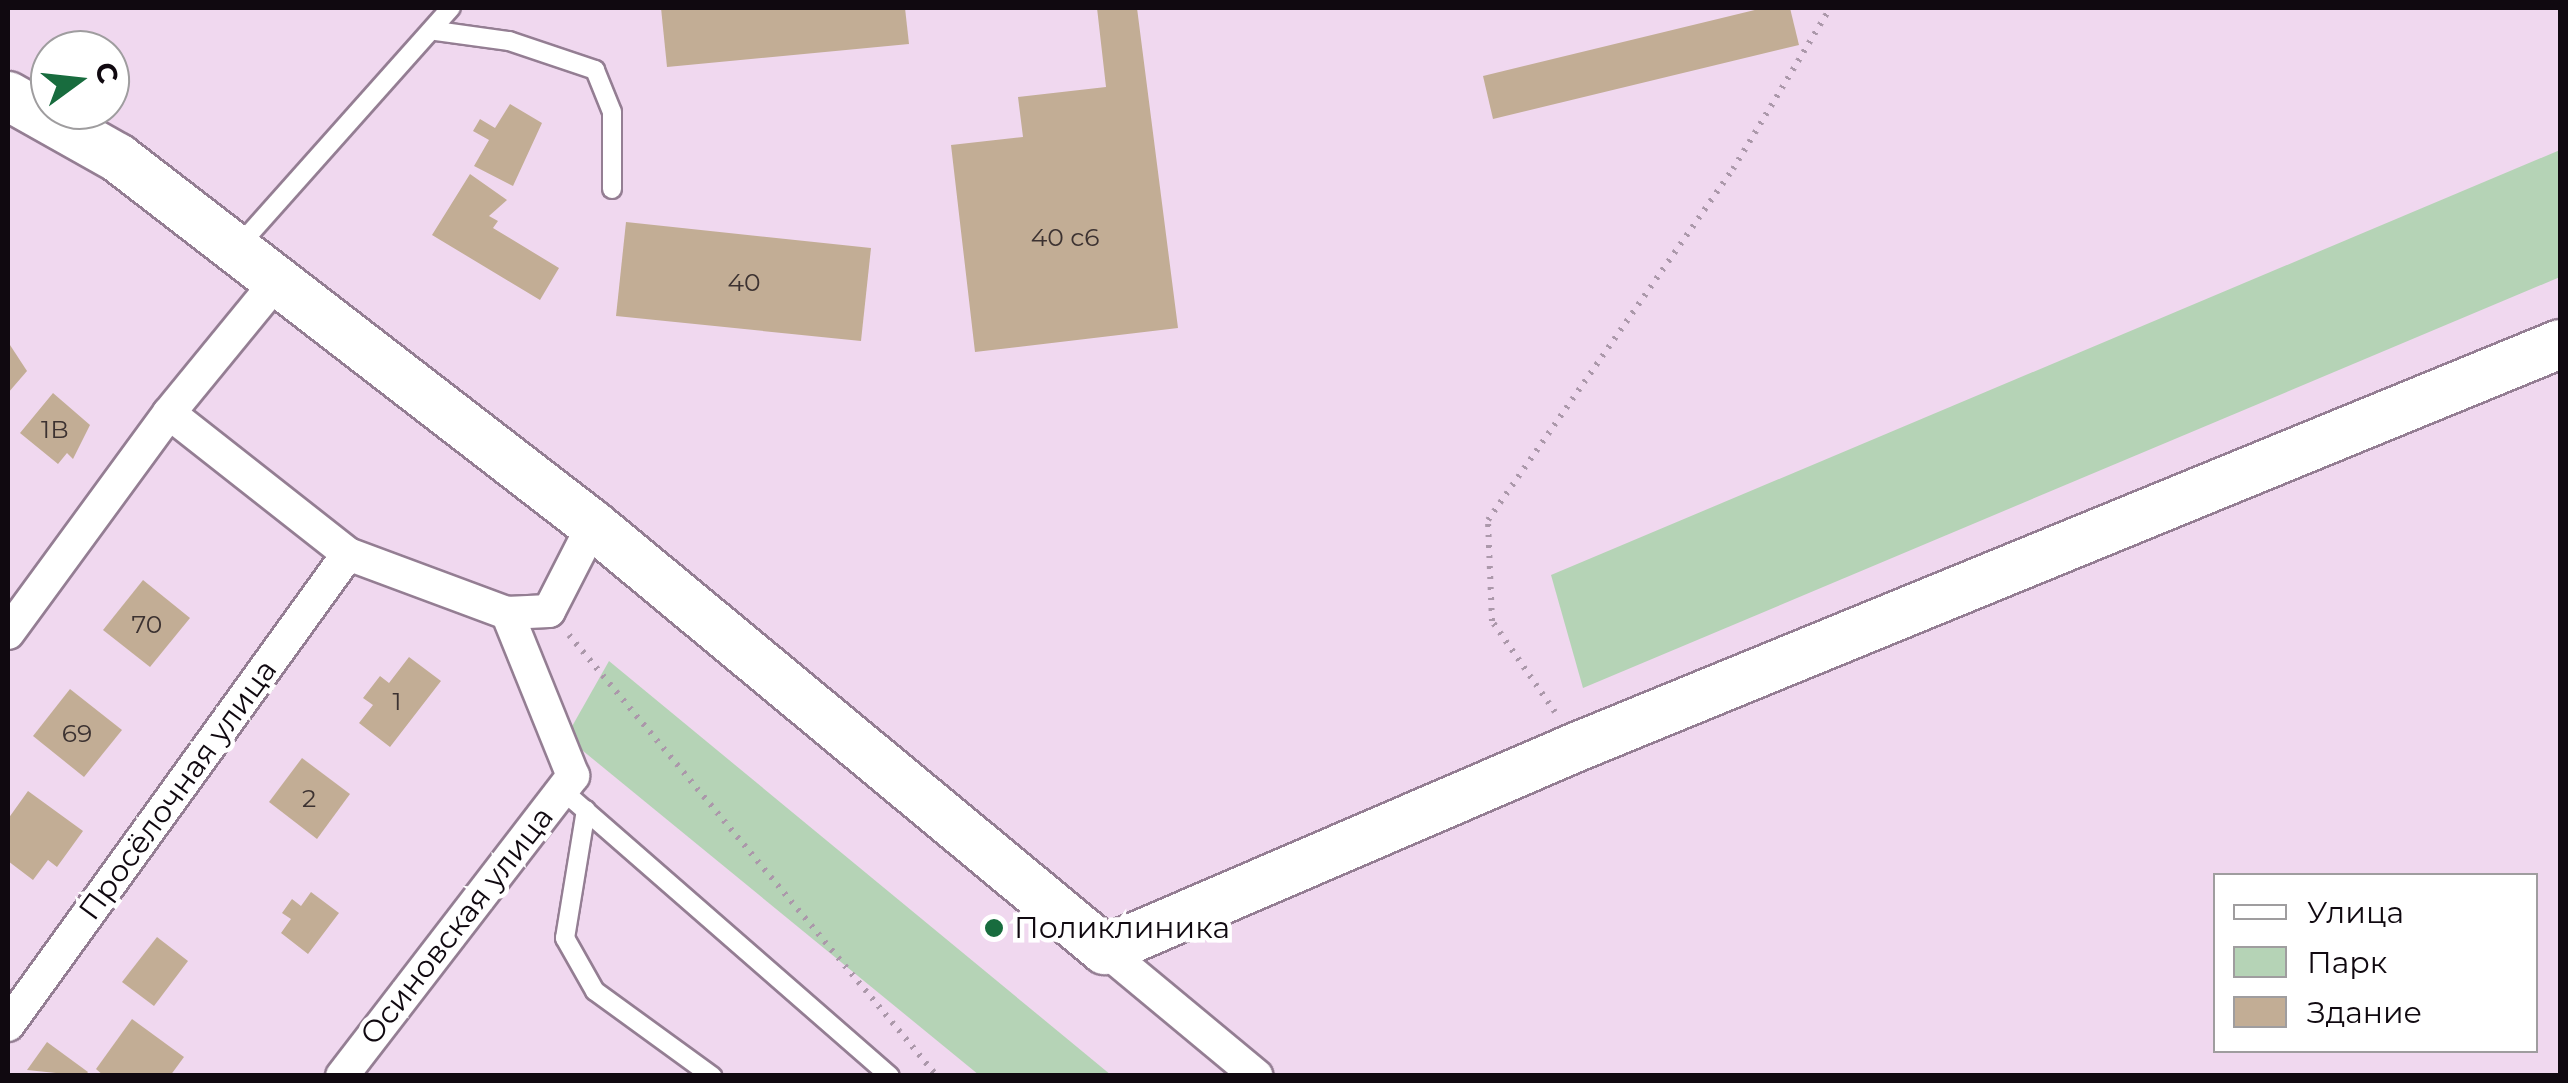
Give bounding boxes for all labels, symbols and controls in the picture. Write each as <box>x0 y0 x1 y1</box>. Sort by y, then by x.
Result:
north arrow <box>30 30 130 130</box>
text: С <box>88 59 126 87</box>
house number: 40 с6 <box>1031 222 1099 252</box>
house number: 40 <box>727 267 761 297</box>
house number: 1В <box>41 414 69 444</box>
house number: 70 <box>132 609 162 639</box>
street label: Просёлочная улица <box>72 653 284 927</box>
house number: 1 <box>392 686 402 716</box>
house number: 69 <box>62 718 92 748</box>
house number: 2 <box>302 783 316 813</box>
street label: Осиновская улица <box>353 800 561 1052</box>
legend <box>2213 873 2538 1053</box>
text: Улица <box>2307 894 2404 931</box>
place label: Поликлиника <box>1014 910 1230 946</box>
marker: Поликлиника <box>983 917 1005 939</box>
text: Парк <box>2307 944 2387 981</box>
text: Здание <box>2307 994 2422 1031</box>

